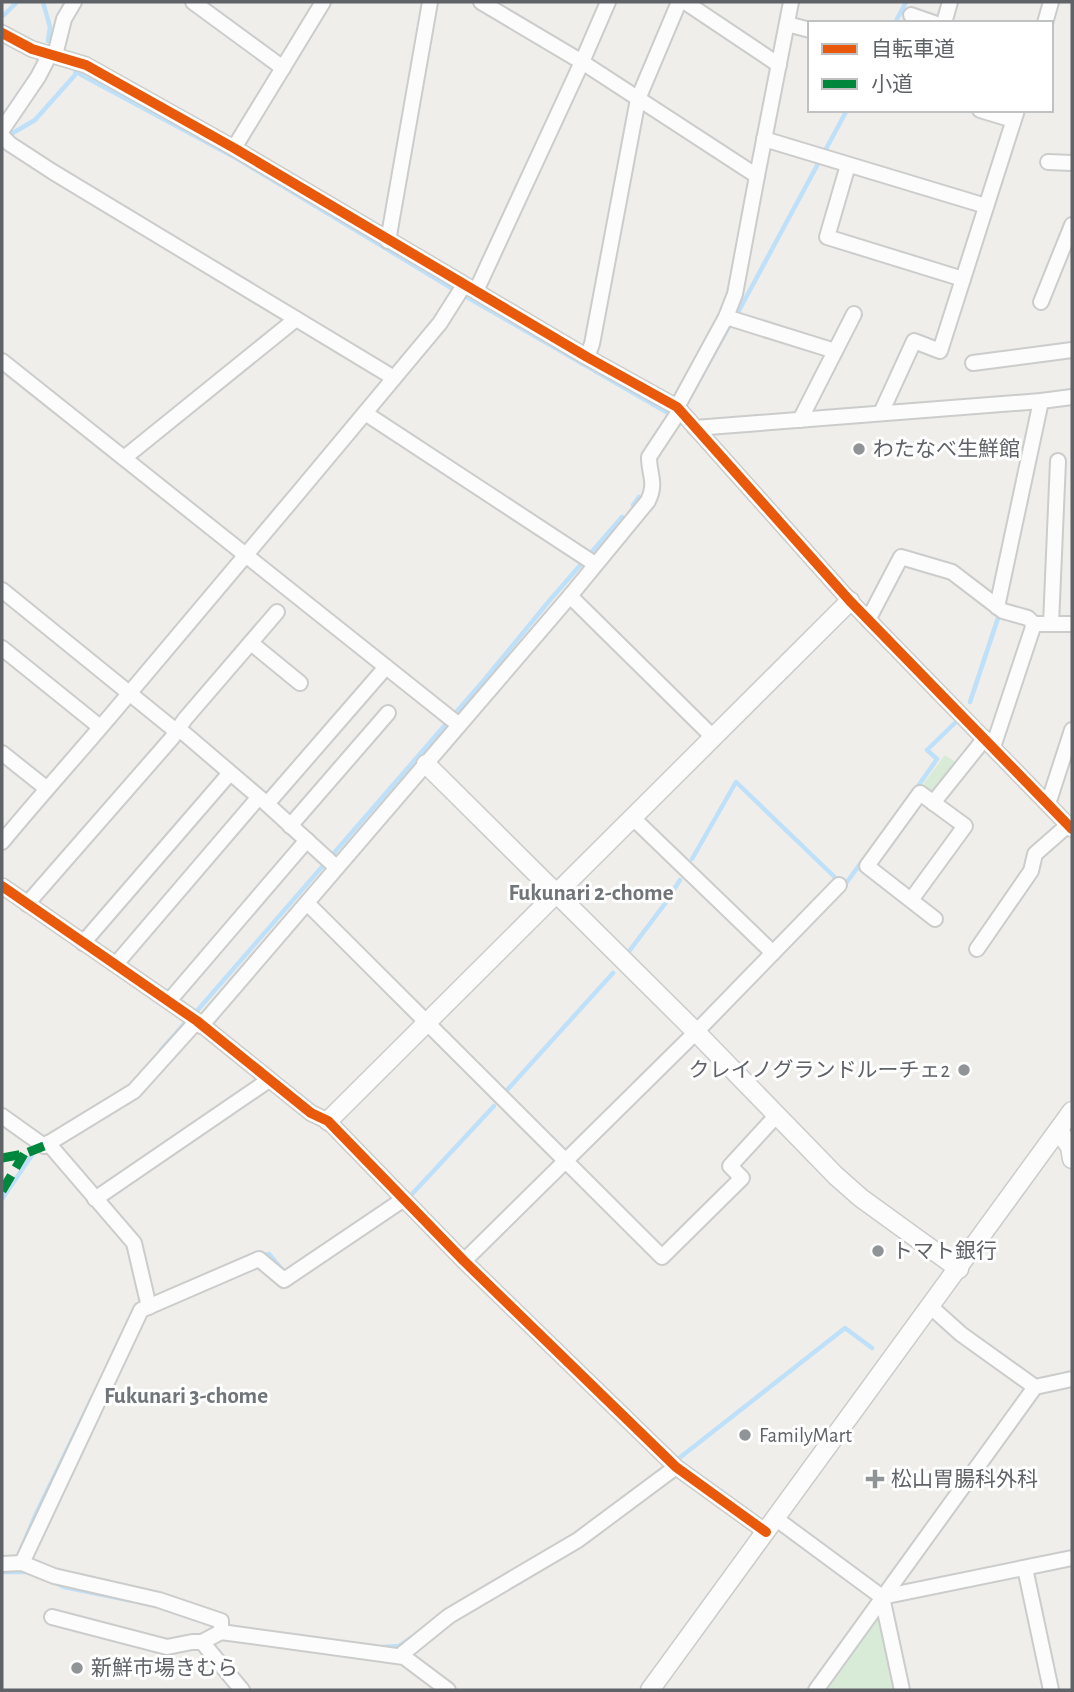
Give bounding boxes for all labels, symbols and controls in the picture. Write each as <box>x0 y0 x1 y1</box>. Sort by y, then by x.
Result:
legend <box>808 21 1053 112</box>
text: 自転車道 <box>871 38 955 60</box>
text: 小道 <box>871 73 913 95</box>
place label: わたなべ生鮮館 <box>873 438 1020 460</box>
marker: わたなべ生鮮館 <box>851 441 867 457</box>
district label: Fukunari 2-chome <box>508 882 674 905</box>
place label: クレイノグランドルーチェ2 <box>688 1059 950 1081</box>
marker: クレイノグランドルーチェ2 <box>956 1062 972 1078</box>
place label: トマト銀行 <box>892 1240 997 1262</box>
marker: トマト銀行 <box>870 1243 886 1259</box>
district label: Fukunari 3-chome <box>104 1385 268 1408</box>
place label: FamilyMart <box>759 1425 852 1446</box>
marker: FamilyMart <box>737 1427 753 1443</box>
place label: 松山胃腸科外科 <box>891 1468 1038 1490</box>
marker: 松山胃腸科外科 <box>865 1469 885 1489</box>
place label: 新鮮市場きむら <box>91 1657 238 1679</box>
marker: 新鮮市場きむら <box>69 1660 85 1676</box>

